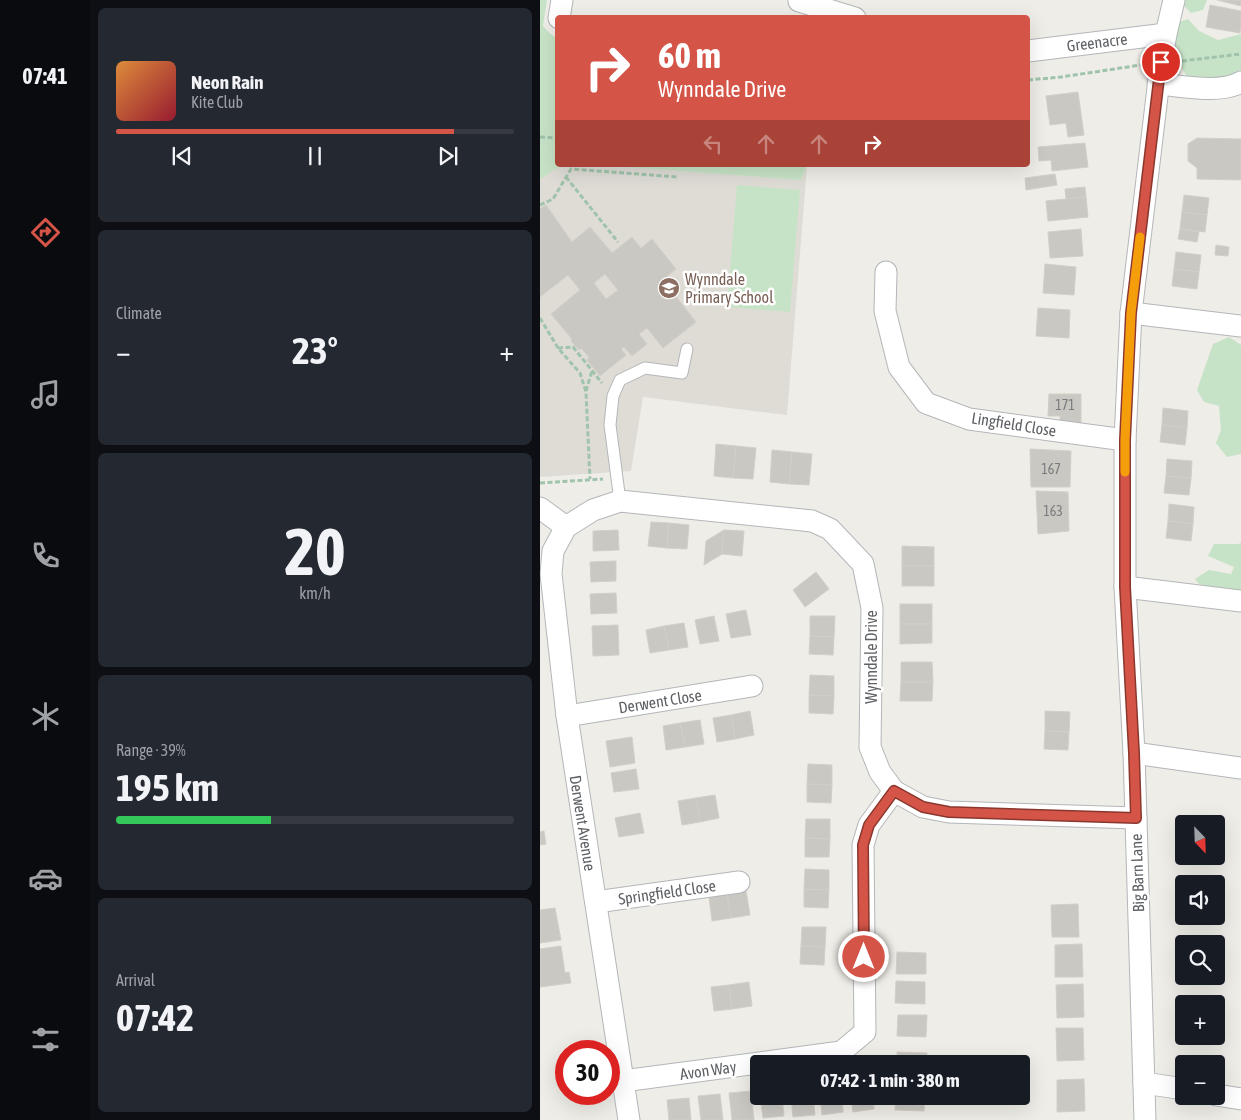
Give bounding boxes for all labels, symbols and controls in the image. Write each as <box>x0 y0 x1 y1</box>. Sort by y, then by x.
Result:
street label: Greenacre <box>1066 29 1128 55</box>
icon: right <box>575 35 640 100</box>
text: 60 m <box>658 35 721 75</box>
pin <box>1140 41 1182 83</box>
icon: arrive <box>1147 48 1175 76</box>
text: 07:41 <box>22 63 68 89</box>
text: Neon Rain <box>191 71 263 93</box>
text: Wynndale Drive <box>658 76 786 102</box>
text: Kite Club <box>191 93 243 111</box>
icon: left <box>699 130 727 158</box>
icon: ahead <box>752 130 780 158</box>
icon: ahead <box>805 130 833 158</box>
icon: right <box>858 130 886 158</box>
icon: previous <box>168 142 196 170</box>
icon: pause <box>301 142 329 170</box>
icon: next <box>434 142 462 170</box>
icon: directions <box>28 215 63 250</box>
place label: Wynndale Primary School <box>685 270 774 307</box>
school or university icon: Wynndale Primary School <box>657 276 681 300</box>
text: Climate <box>116 304 162 322</box>
text: 23° <box>292 329 338 372</box>
text: − <box>116 335 131 367</box>
text: + <box>499 335 514 367</box>
icon: music <box>28 377 63 412</box>
house number: 171 <box>1055 397 1075 413</box>
street label: Lingfield Close <box>970 408 1058 441</box>
house number: 167 <box>1041 461 1061 477</box>
house number: 163 <box>1043 503 1063 519</box>
text: 20 <box>284 514 346 589</box>
icon: phone <box>28 538 63 573</box>
text: km/h <box>299 584 331 602</box>
street label: Wynndale Drive <box>862 610 881 704</box>
street label: Derwent Close <box>617 686 703 716</box>
icon: climate <box>28 699 63 734</box>
text: Range · 39% <box>116 741 186 759</box>
text: 195 km <box>116 766 219 809</box>
street label: Derwent Avenue <box>567 774 599 872</box>
north arrow <box>1175 815 1225 865</box>
map controls <box>1175 815 1225 1105</box>
street label: Big Barn Lane <box>1127 833 1148 913</box>
icon: car <box>28 861 63 896</box>
button: sound <box>1175 875 1225 925</box>
street label: Springfield Close <box>617 876 717 909</box>
position arrow <box>837 930 889 982</box>
button: search <box>1175 935 1225 985</box>
text: Arrival <box>116 971 155 989</box>
button: + <box>1175 995 1225 1045</box>
text: 07:42 <box>116 996 194 1039</box>
icon: filters <box>28 1022 63 1057</box>
speed limit sign: 30 <box>555 1040 620 1105</box>
button: − <box>1175 1055 1225 1105</box>
street label: Avon Way <box>679 1057 738 1084</box>
text: 07:42 · 1 min · 380 m <box>820 1069 960 1091</box>

